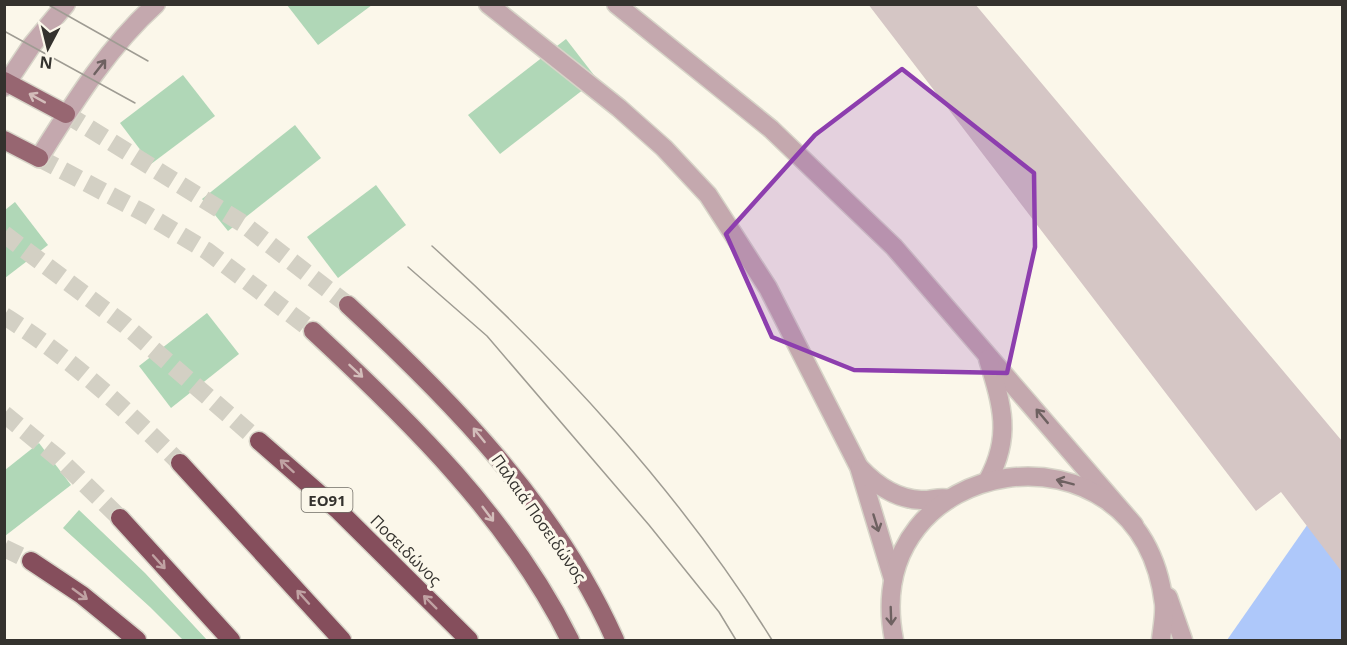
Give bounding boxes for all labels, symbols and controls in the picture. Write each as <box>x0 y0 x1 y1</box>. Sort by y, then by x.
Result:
north arrow <box>18 18 78 78</box>
text: N <box>38 51 54 75</box>
one-way arrow <box>94 59 107 75</box>
one-way arrow <box>29 92 46 104</box>
one-way arrow <box>348 364 363 378</box>
one-way arrow <box>1035 409 1049 424</box>
one-way arrow <box>472 428 486 443</box>
street label: Παλαιά Ποσειδώνος <box>487 450 592 586</box>
one-way arrow <box>280 459 295 473</box>
one-way arrow <box>1055 475 1074 487</box>
road number: ΕΟ91 <box>302 488 352 512</box>
one-way arrow <box>482 505 495 521</box>
street label: Ποσειδώνος <box>366 510 447 591</box>
one-way arrow <box>871 513 882 532</box>
one-way arrow <box>152 554 166 569</box>
one-way arrow <box>71 588 87 600</box>
one-way arrow <box>296 590 310 605</box>
one-way arrow <box>423 594 438 609</box>
one-way arrow <box>886 606 897 626</box>

